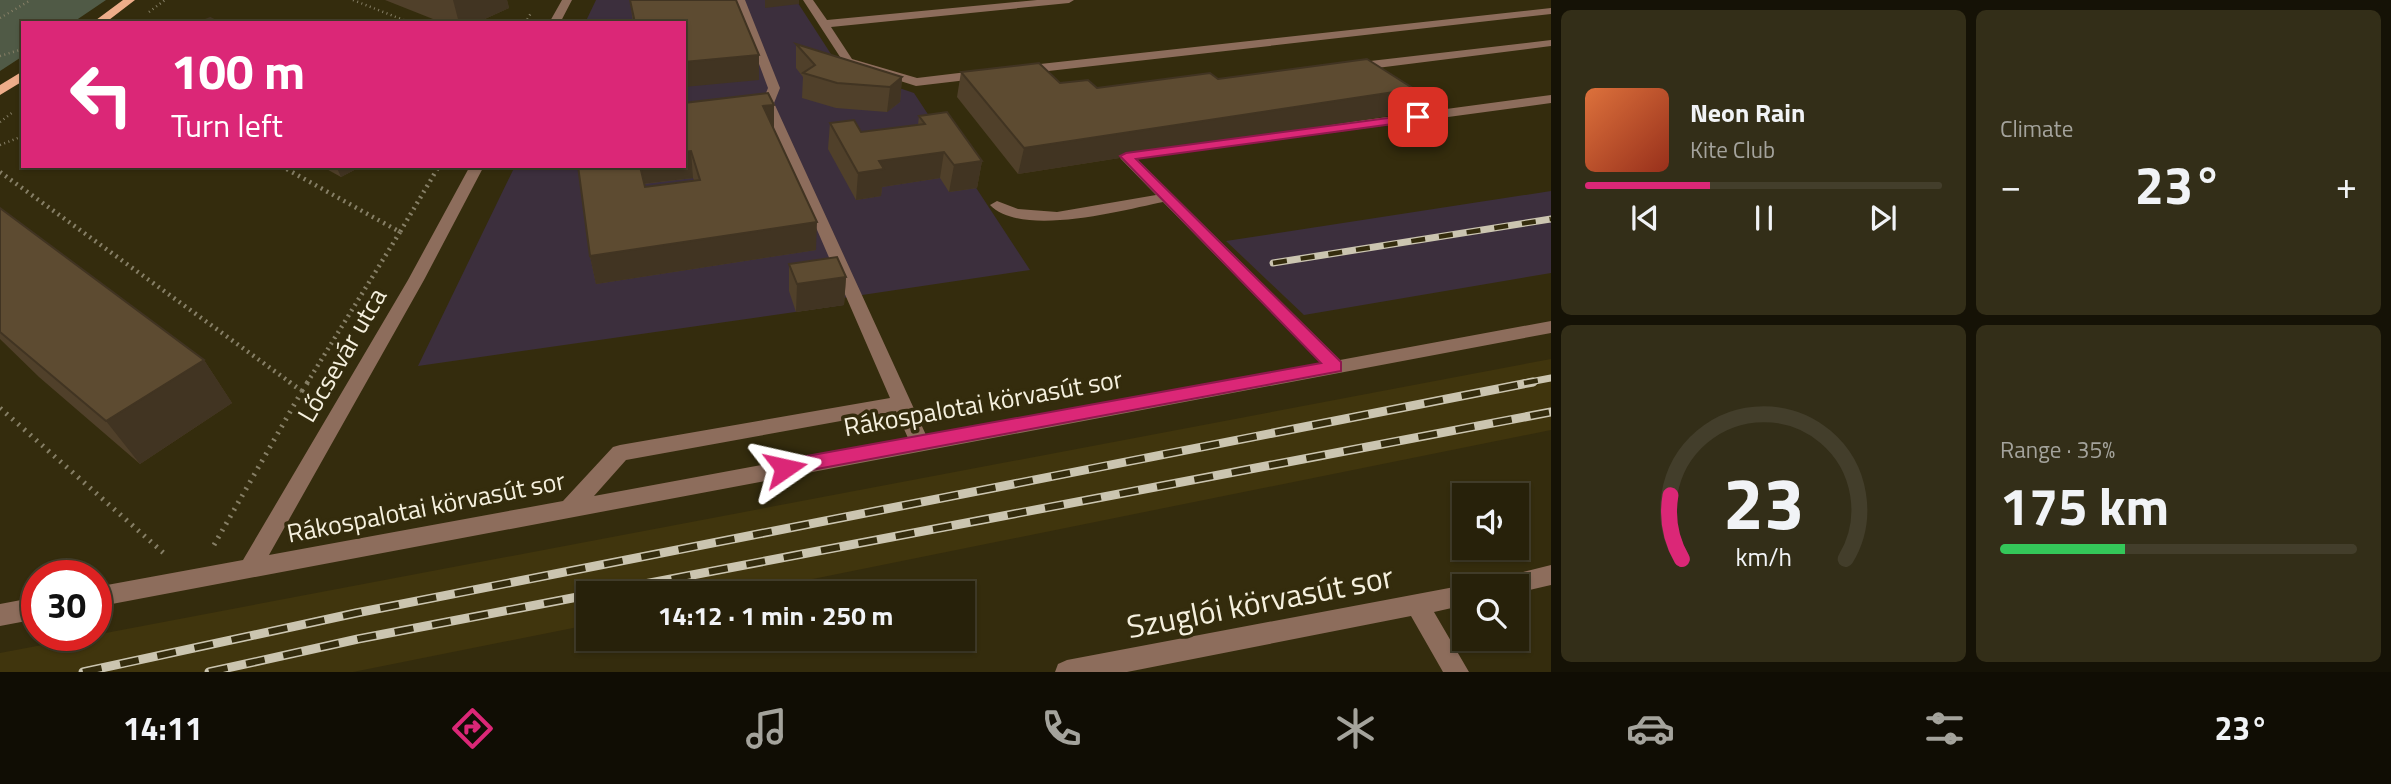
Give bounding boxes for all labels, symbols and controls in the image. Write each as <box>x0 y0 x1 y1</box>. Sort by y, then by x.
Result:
text: 100 m <box>171 33 305 108</box>
icon: left <box>56 49 147 140</box>
pin <box>1388 87 1448 147</box>
text: Neon Rain <box>1690 93 1805 132</box>
icon: arrive <box>1399 98 1437 136</box>
text: Turn left <box>171 101 283 149</box>
text: Climate <box>2000 111 2073 146</box>
text: Kite Club <box>1690 132 1775 167</box>
text: 23° <box>2135 145 2222 224</box>
text: − <box>2000 156 2021 214</box>
text: + <box>2336 156 2357 214</box>
icon: previous <box>1626 199 1664 237</box>
icon: pause <box>1745 199 1783 237</box>
icon: next <box>1864 199 1902 237</box>
street label: Lőcsevár utca <box>287 280 396 429</box>
street label: Rákospalotai körvasút sor <box>840 359 1125 446</box>
position arrow <box>748 431 822 505</box>
text: Range · 35% <box>2000 432 2115 467</box>
text: 23 <box>1723 448 1804 558</box>
street label: Rákospalotai körvasút sor <box>283 460 568 553</box>
text: 175 km <box>2000 466 2169 545</box>
map controls <box>1452 483 1529 651</box>
button: sound <box>1452 483 1529 560</box>
text: km/h <box>1735 538 1792 576</box>
street label: Szuglói körvasút sor <box>1122 552 1397 650</box>
speed limit sign: 30 <box>21 560 112 651</box>
button: search <box>1452 574 1529 651</box>
text: 14:12 · 1 min · 250 m <box>658 596 893 635</box>
text: 14:11 <box>123 704 203 752</box>
icon: directions <box>448 704 497 753</box>
icon: music <box>742 704 791 753</box>
icon: phone <box>1037 704 1086 753</box>
icon: climate <box>1331 704 1380 753</box>
icon: car <box>1626 704 1675 753</box>
icon: filters <box>1920 704 1969 753</box>
text: 23° <box>2214 704 2268 752</box>

